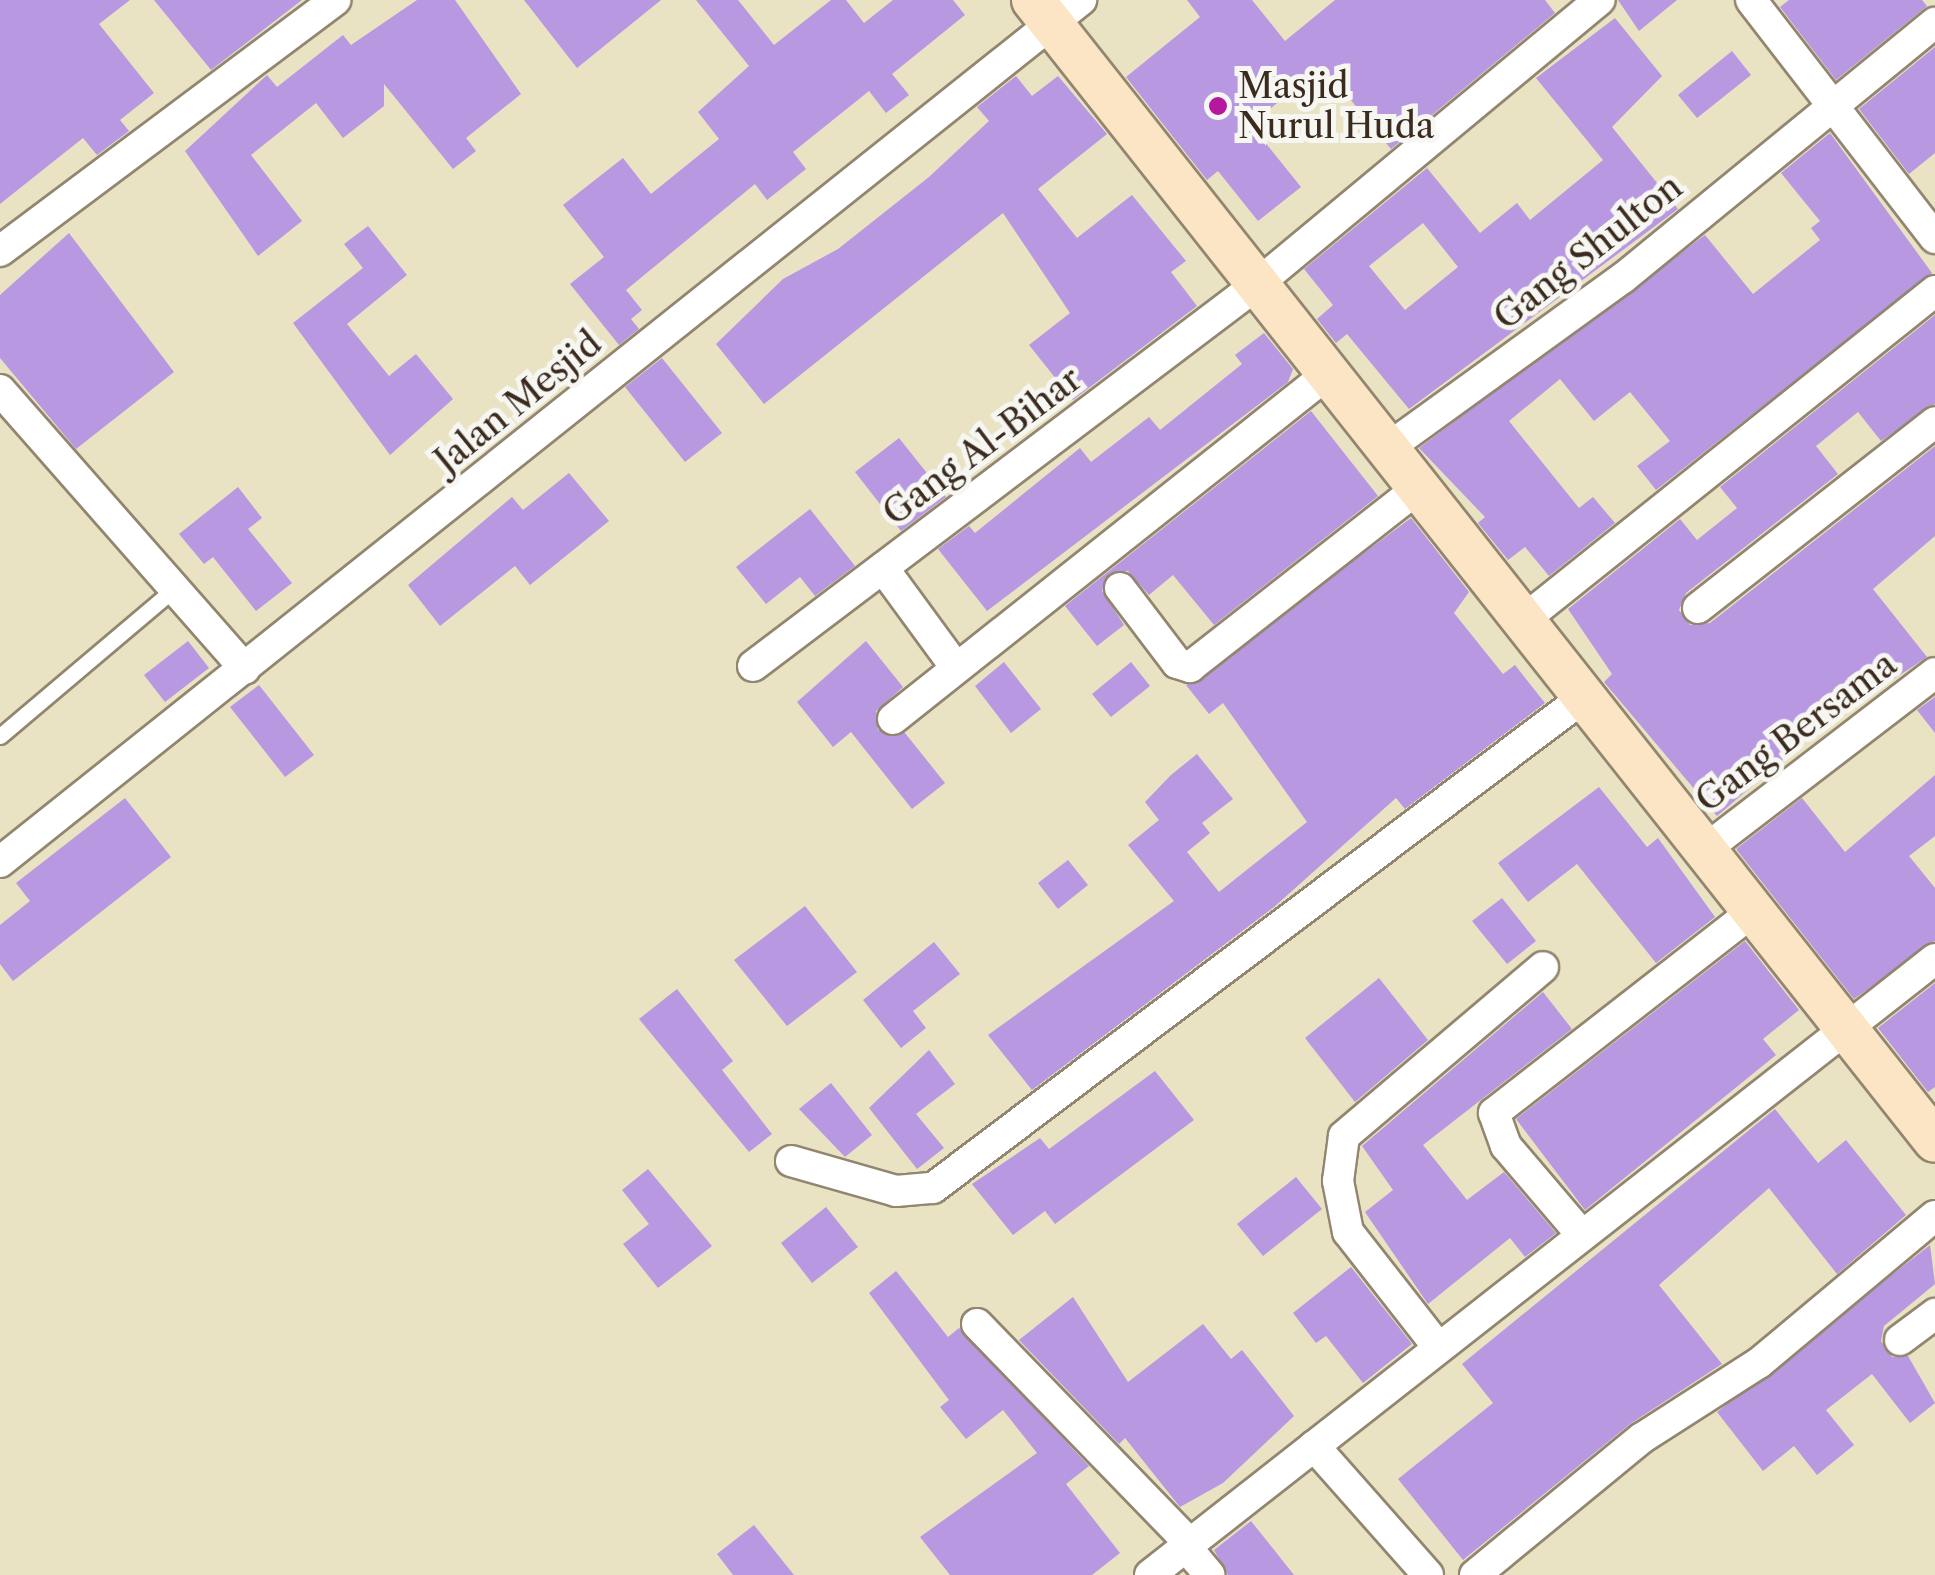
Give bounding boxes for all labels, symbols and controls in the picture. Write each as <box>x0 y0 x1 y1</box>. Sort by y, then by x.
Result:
place label: Masjid Nurul Huda <box>1238 65 1434 147</box>
marker: Masjid Nurul Huda <box>1207 95 1229 117</box>
street label: Gang Shulton <box>1486 166 1690 338</box>
street label: Jalan Mesjid <box>426 322 610 482</box>
street label: Gang Al-Bihar <box>874 357 1090 535</box>
street label: Gang Bersama <box>1688 643 1904 821</box>

